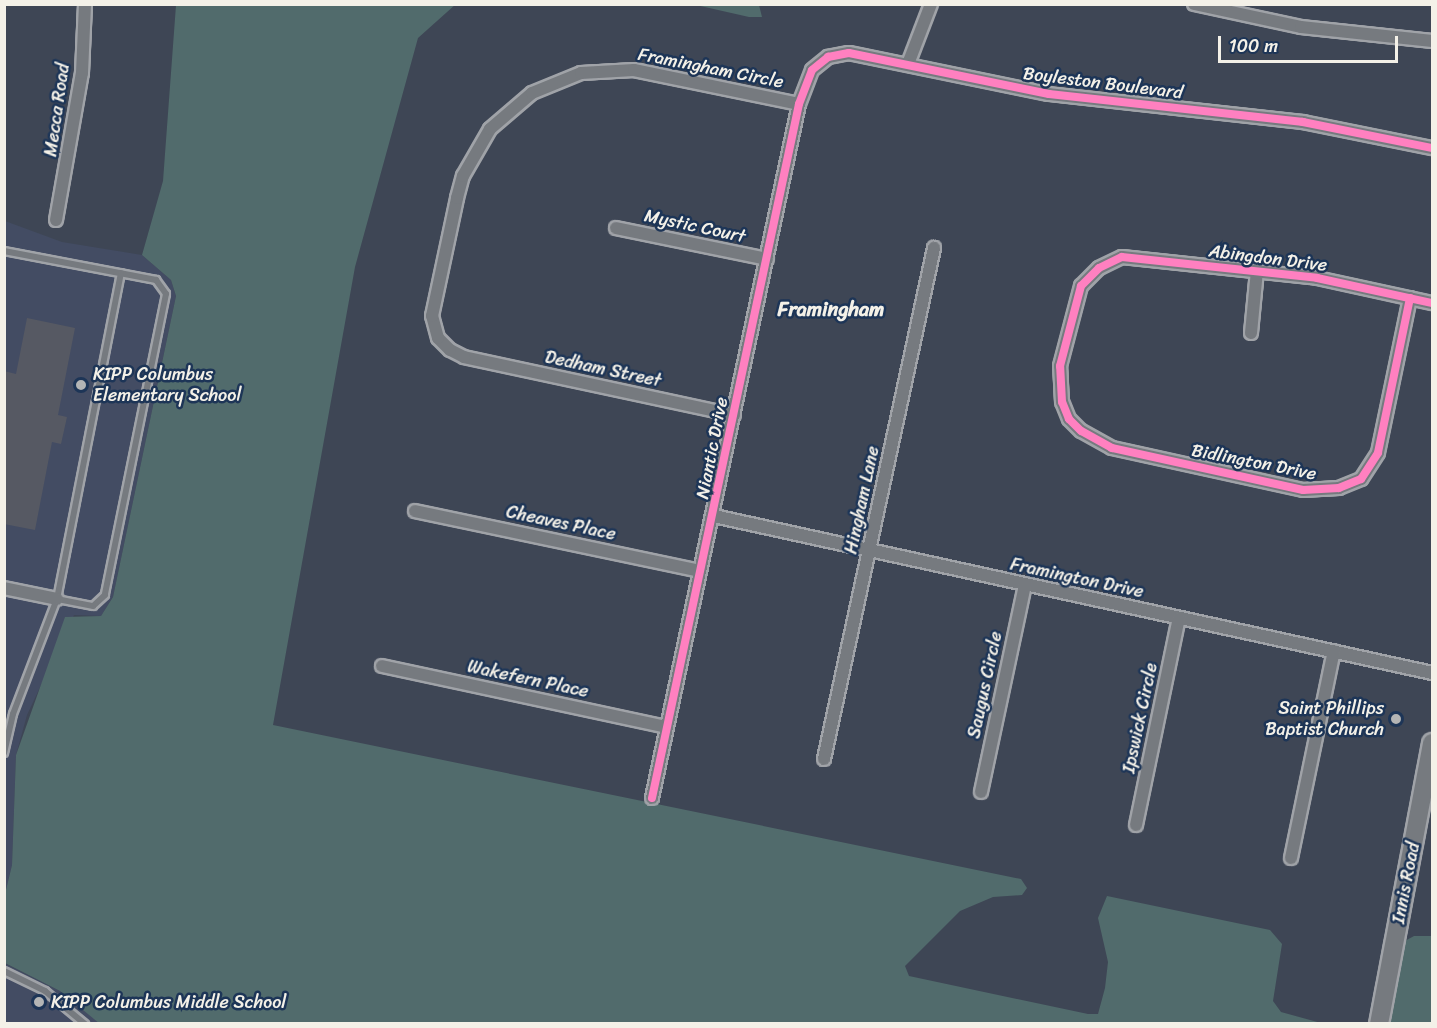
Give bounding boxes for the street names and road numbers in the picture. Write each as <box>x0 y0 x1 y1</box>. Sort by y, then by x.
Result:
street label: Framingham Circle <box>636 43 786 93</box>
street label: Mecca Road <box>40 62 74 158</box>
street label: Boyleston Boulevard <box>1022 62 1184 104</box>
street label: Mystic Court <box>642 205 748 247</box>
street label: Abingdon Drive <box>1208 240 1328 276</box>
street label: Dedham Street <box>543 346 663 392</box>
street label: Niantic Drive <box>692 395 732 501</box>
street label: Bidlington Drive <box>1190 439 1318 485</box>
street label: Hingham Lane <box>840 444 884 556</box>
street label: Cheaves Place <box>504 501 618 545</box>
street label: Framington Drive <box>1008 553 1146 603</box>
street label: Saugus Circle <box>963 630 1007 740</box>
street label: Wakefern Place <box>465 656 591 702</box>
street label: Ipswick Circle <box>1118 661 1162 775</box>
street label: Innis Road <box>1388 841 1424 925</box>

